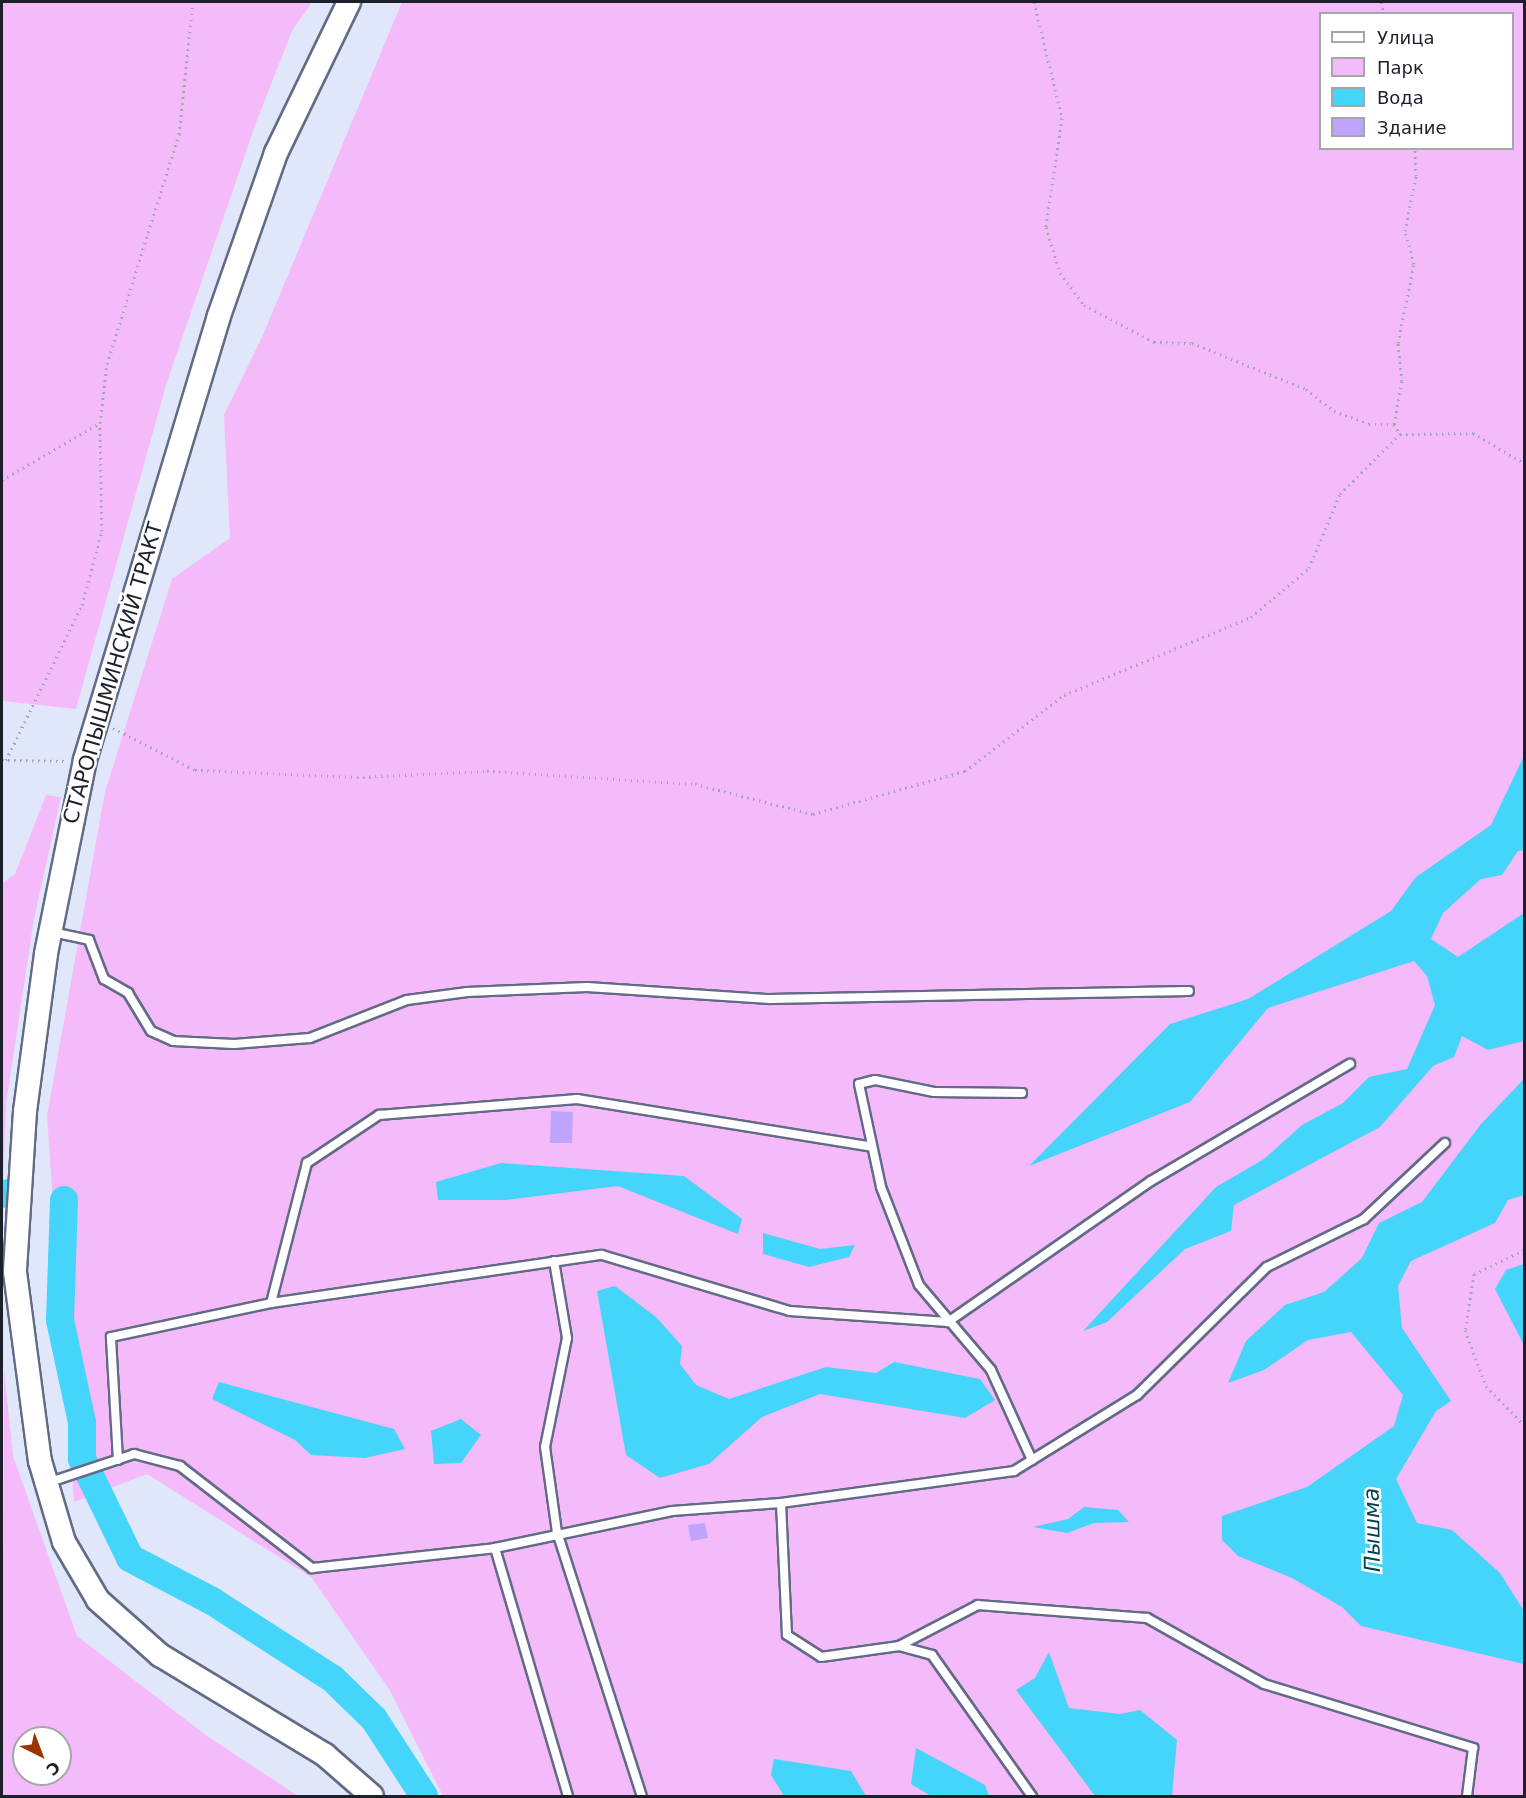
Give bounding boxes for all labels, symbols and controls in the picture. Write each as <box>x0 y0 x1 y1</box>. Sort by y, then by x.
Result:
legend <box>1319 12 1514 150</box>
text: Улица <box>1377 27 1434 48</box>
text: Парк <box>1377 57 1424 78</box>
text: Вода <box>1377 87 1424 108</box>
text: Здание <box>1377 117 1447 138</box>
street label: СТАРОПЫШМИНСКИЙ ТРАКТ <box>58 519 168 827</box>
water label: Пышма <box>1358 1488 1386 1572</box>
north arrow <box>12 1726 72 1786</box>
text: С <box>42 1757 64 1779</box>

